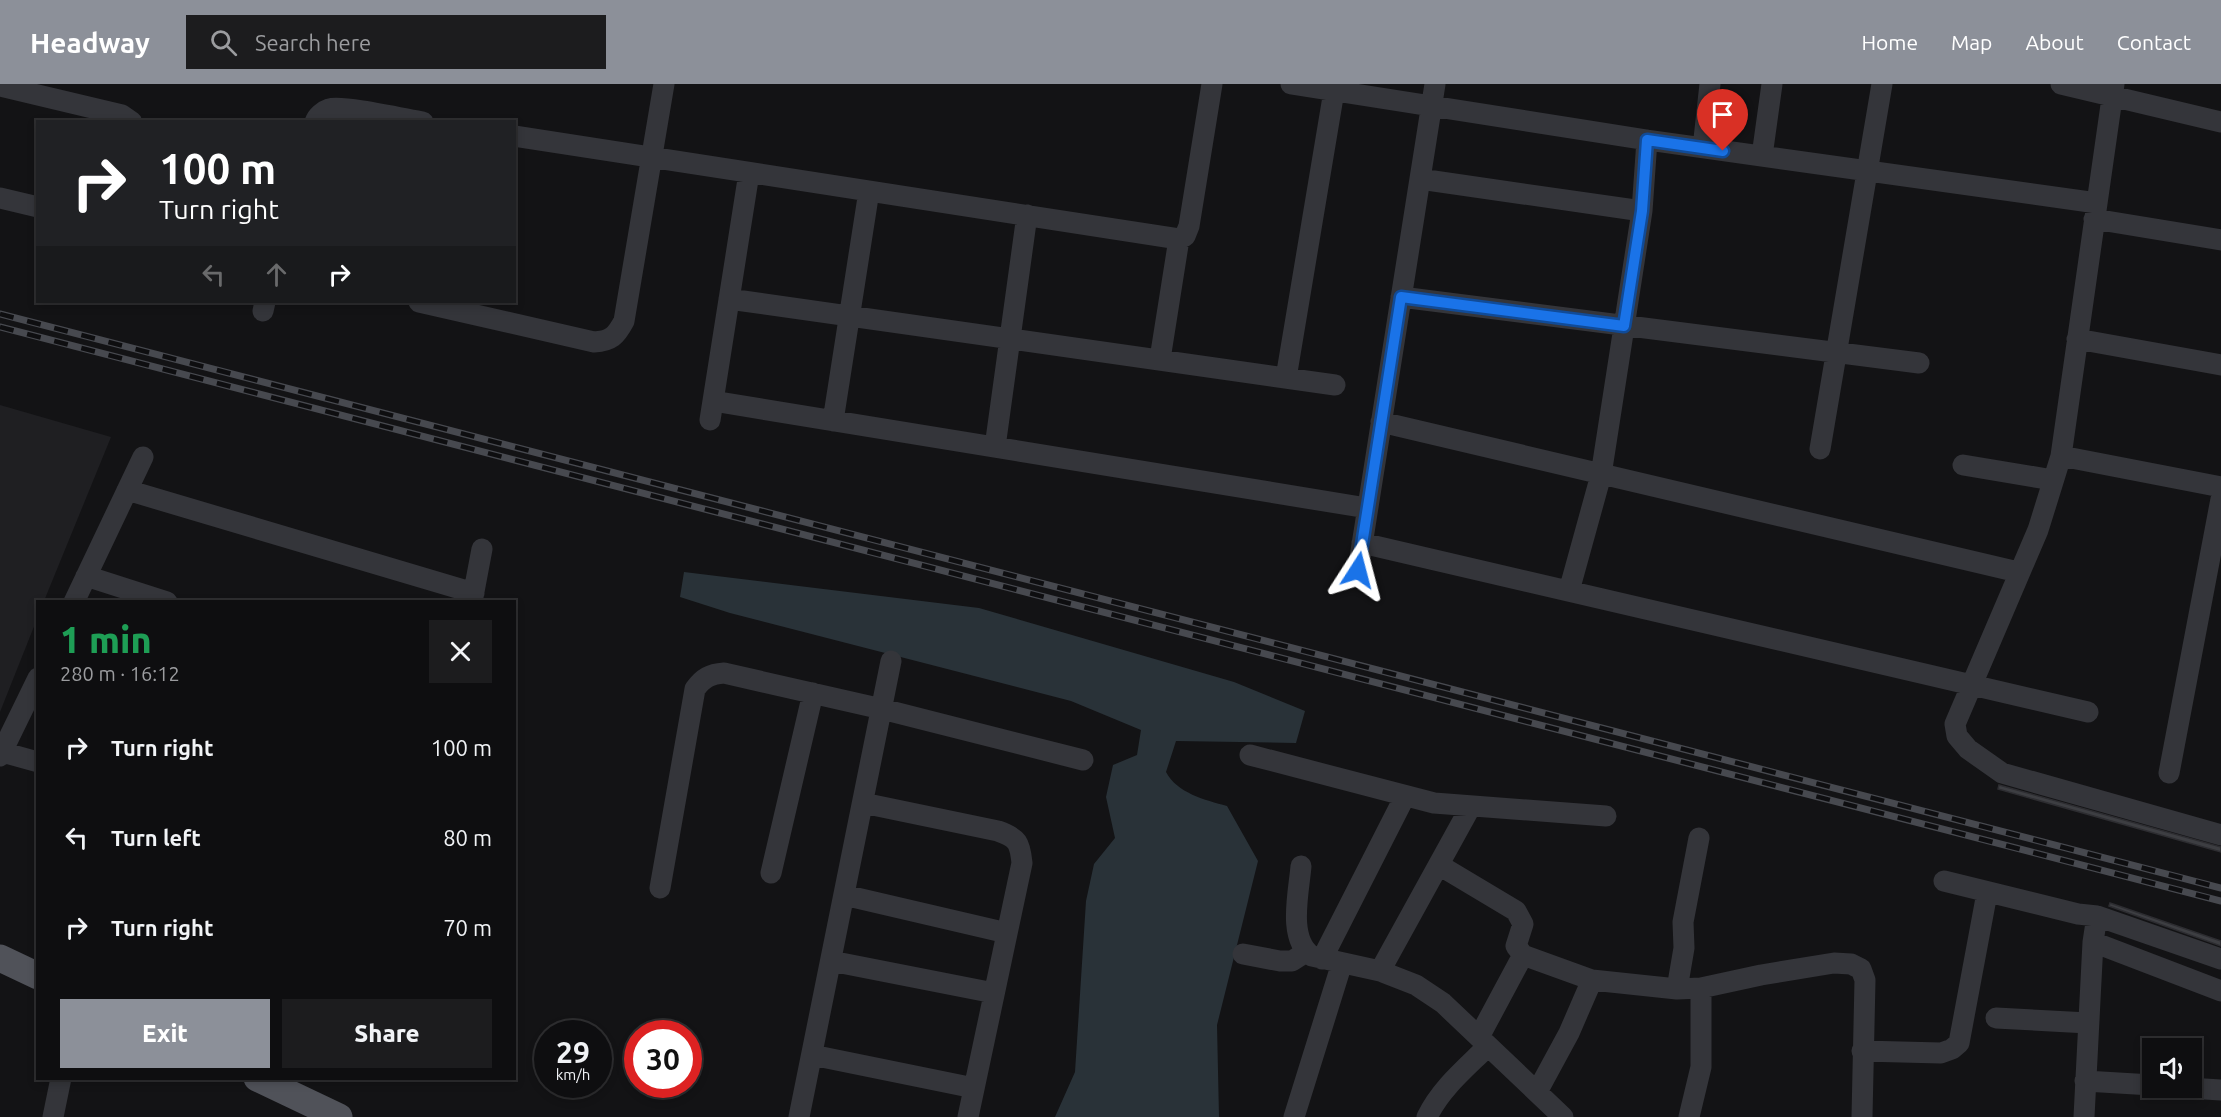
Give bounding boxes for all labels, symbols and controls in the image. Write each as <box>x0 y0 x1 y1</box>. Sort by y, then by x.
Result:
search box <box>186 15 606 69</box>
icon: search <box>207 26 240 59</box>
text: Headway <box>30 27 150 58</box>
text: Search here <box>255 30 371 55</box>
text: Home <box>1861 30 1918 54</box>
text: Map <box>1951 30 1992 54</box>
text: About <box>2025 30 2084 54</box>
text: Contact <box>2117 30 2191 54</box>
pin <box>1697 89 1748 151</box>
icon: arrive <box>1706 98 1739 131</box>
icon: right <box>60 144 138 222</box>
text: 100 m <box>159 145 276 192</box>
text: Turn right <box>159 194 279 224</box>
icon: left <box>197 258 230 291</box>
icon: ahead <box>260 258 293 291</box>
icon: right <box>323 258 356 291</box>
position arrow <box>1326 538 1390 602</box>
text: 1 min <box>60 619 152 660</box>
button: close <box>429 620 492 683</box>
text: 280 m · 16:12 <box>60 662 180 685</box>
icon: right <box>60 731 93 764</box>
text: Turn right <box>111 735 213 760</box>
text: 100 m <box>431 735 492 760</box>
icon: left <box>60 821 93 854</box>
text: Turn left <box>111 825 201 850</box>
text: 80 m <box>443 825 492 850</box>
icon: right <box>60 911 93 944</box>
text: Turn right <box>111 915 213 940</box>
text: 70 m <box>443 915 492 940</box>
button: Exit <box>60 999 270 1068</box>
button: Share <box>282 999 492 1068</box>
speed limit sign: 30 <box>624 1020 702 1098</box>
text: 29 <box>556 1035 590 1069</box>
map controls <box>2142 1038 2202 1098</box>
button: sound <box>2142 1038 2202 1098</box>
text: km/h <box>556 1066 590 1083</box>

